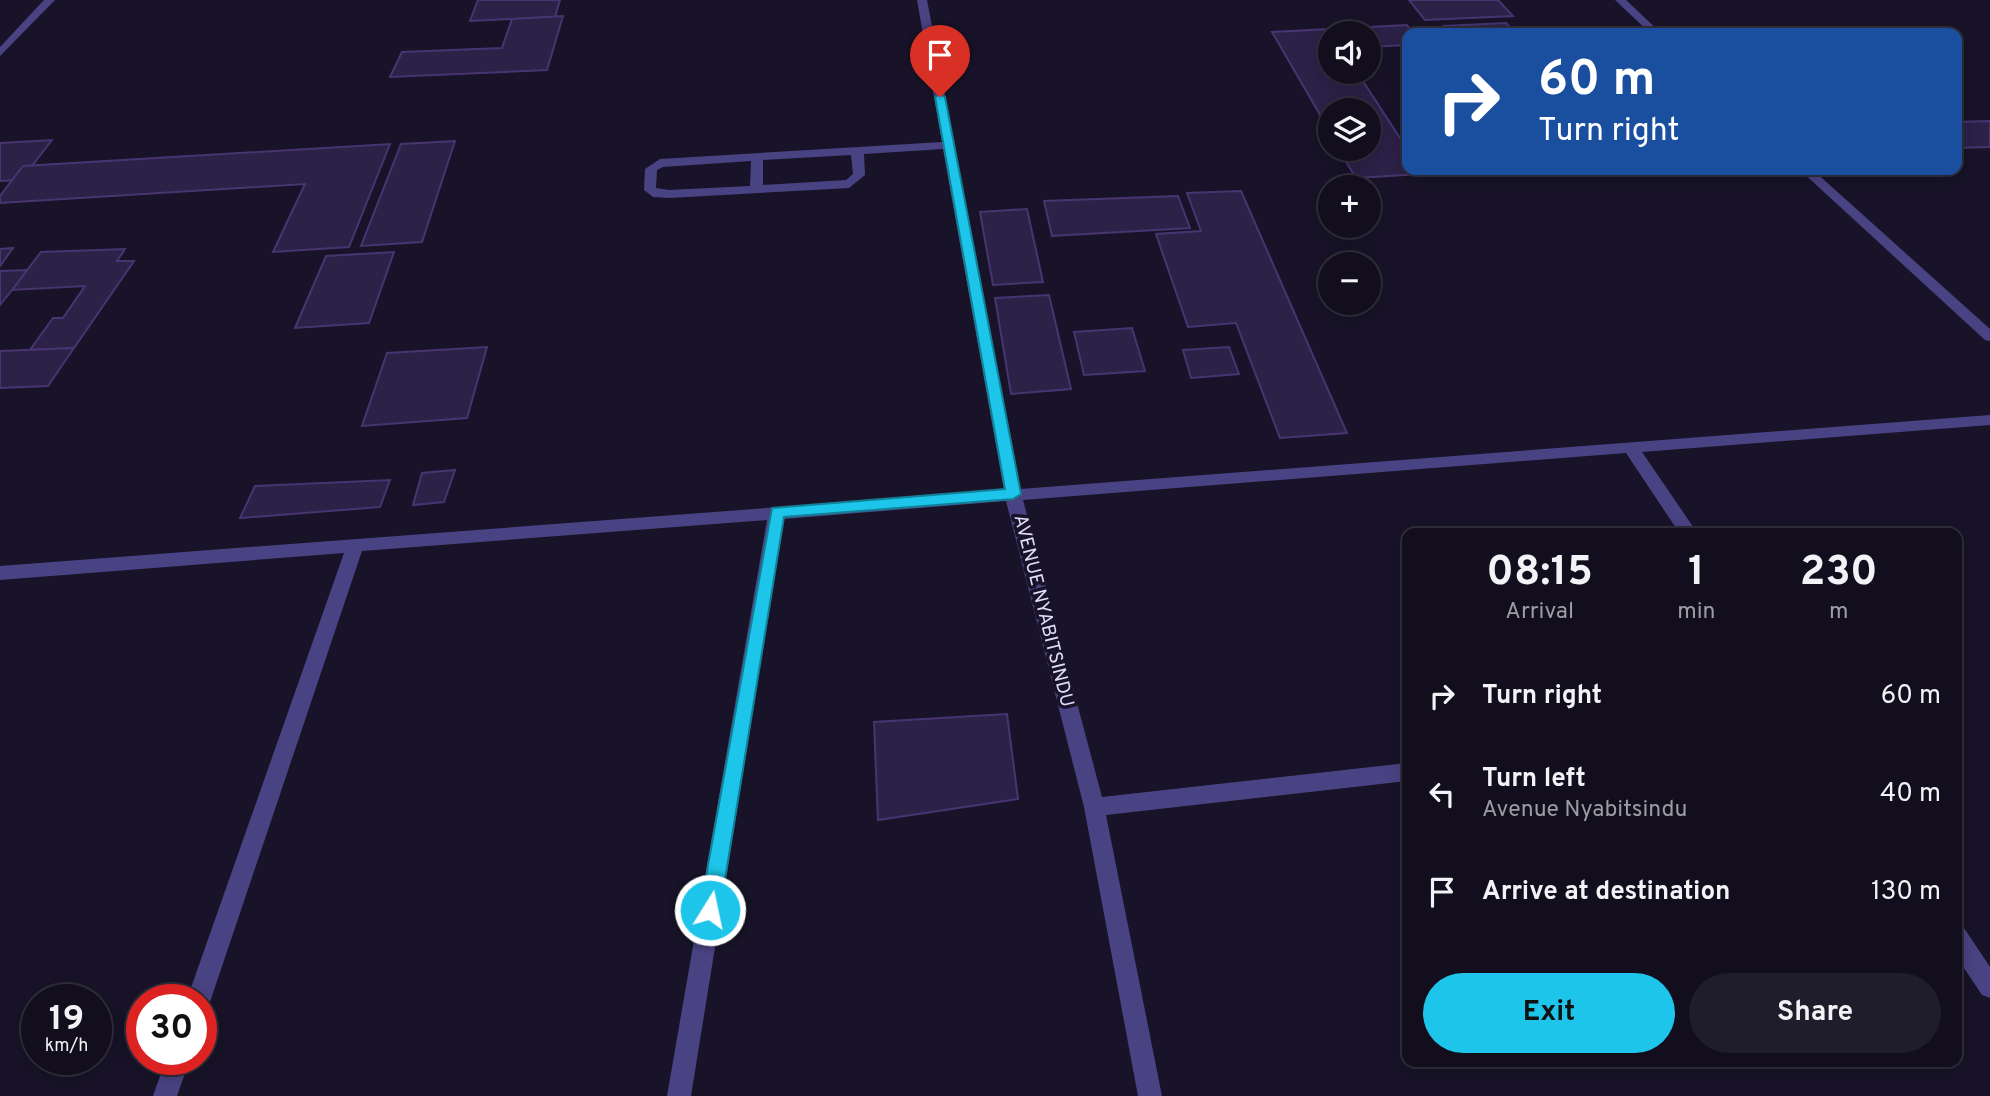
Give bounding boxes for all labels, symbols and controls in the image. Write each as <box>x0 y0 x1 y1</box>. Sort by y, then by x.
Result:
map controls <box>1318 21 1381 315</box>
button: sound <box>1318 21 1381 84</box>
pin <box>910 25 970 97</box>
icon: arrive <box>921 36 959 74</box>
text: 60 m <box>1538 51 1656 113</box>
icon: right <box>1423 56 1514 147</box>
button: layers <box>1318 98 1381 161</box>
text: Turn right <box>1538 112 1680 152</box>
button: + <box>1318 175 1381 238</box>
button: − <box>1318 252 1381 315</box>
street label: AVENUE NYABITSINDU <box>1007 512 1079 710</box>
text: 08:15 <box>1486 547 1593 600</box>
text: 1 <box>1688 547 1705 600</box>
text: 230 <box>1800 547 1878 600</box>
text: Arrival <box>1505 598 1574 627</box>
text: min <box>1677 598 1716 627</box>
text: m <box>1829 598 1848 627</box>
icon: right <box>1423 677 1461 715</box>
text: Turn right <box>1482 680 1602 713</box>
text: 60 m <box>1881 680 1941 713</box>
text: Turn left <box>1482 763 1586 796</box>
icon: left <box>1423 775 1461 813</box>
text: 40 m <box>1880 778 1941 811</box>
text: Avenue Nyabitsindu <box>1482 796 1687 825</box>
position arrow <box>673 873 747 947</box>
icon: arrive <box>1423 873 1461 911</box>
text: Arrive at destination <box>1482 876 1730 909</box>
text: 130 m <box>1871 876 1941 909</box>
button: Exit <box>1423 973 1675 1053</box>
button: Share <box>1689 973 1941 1053</box>
speed limit sign: 30 <box>126 984 217 1075</box>
text: 19 <box>49 998 84 1042</box>
text: km/h <box>45 1035 88 1058</box>

